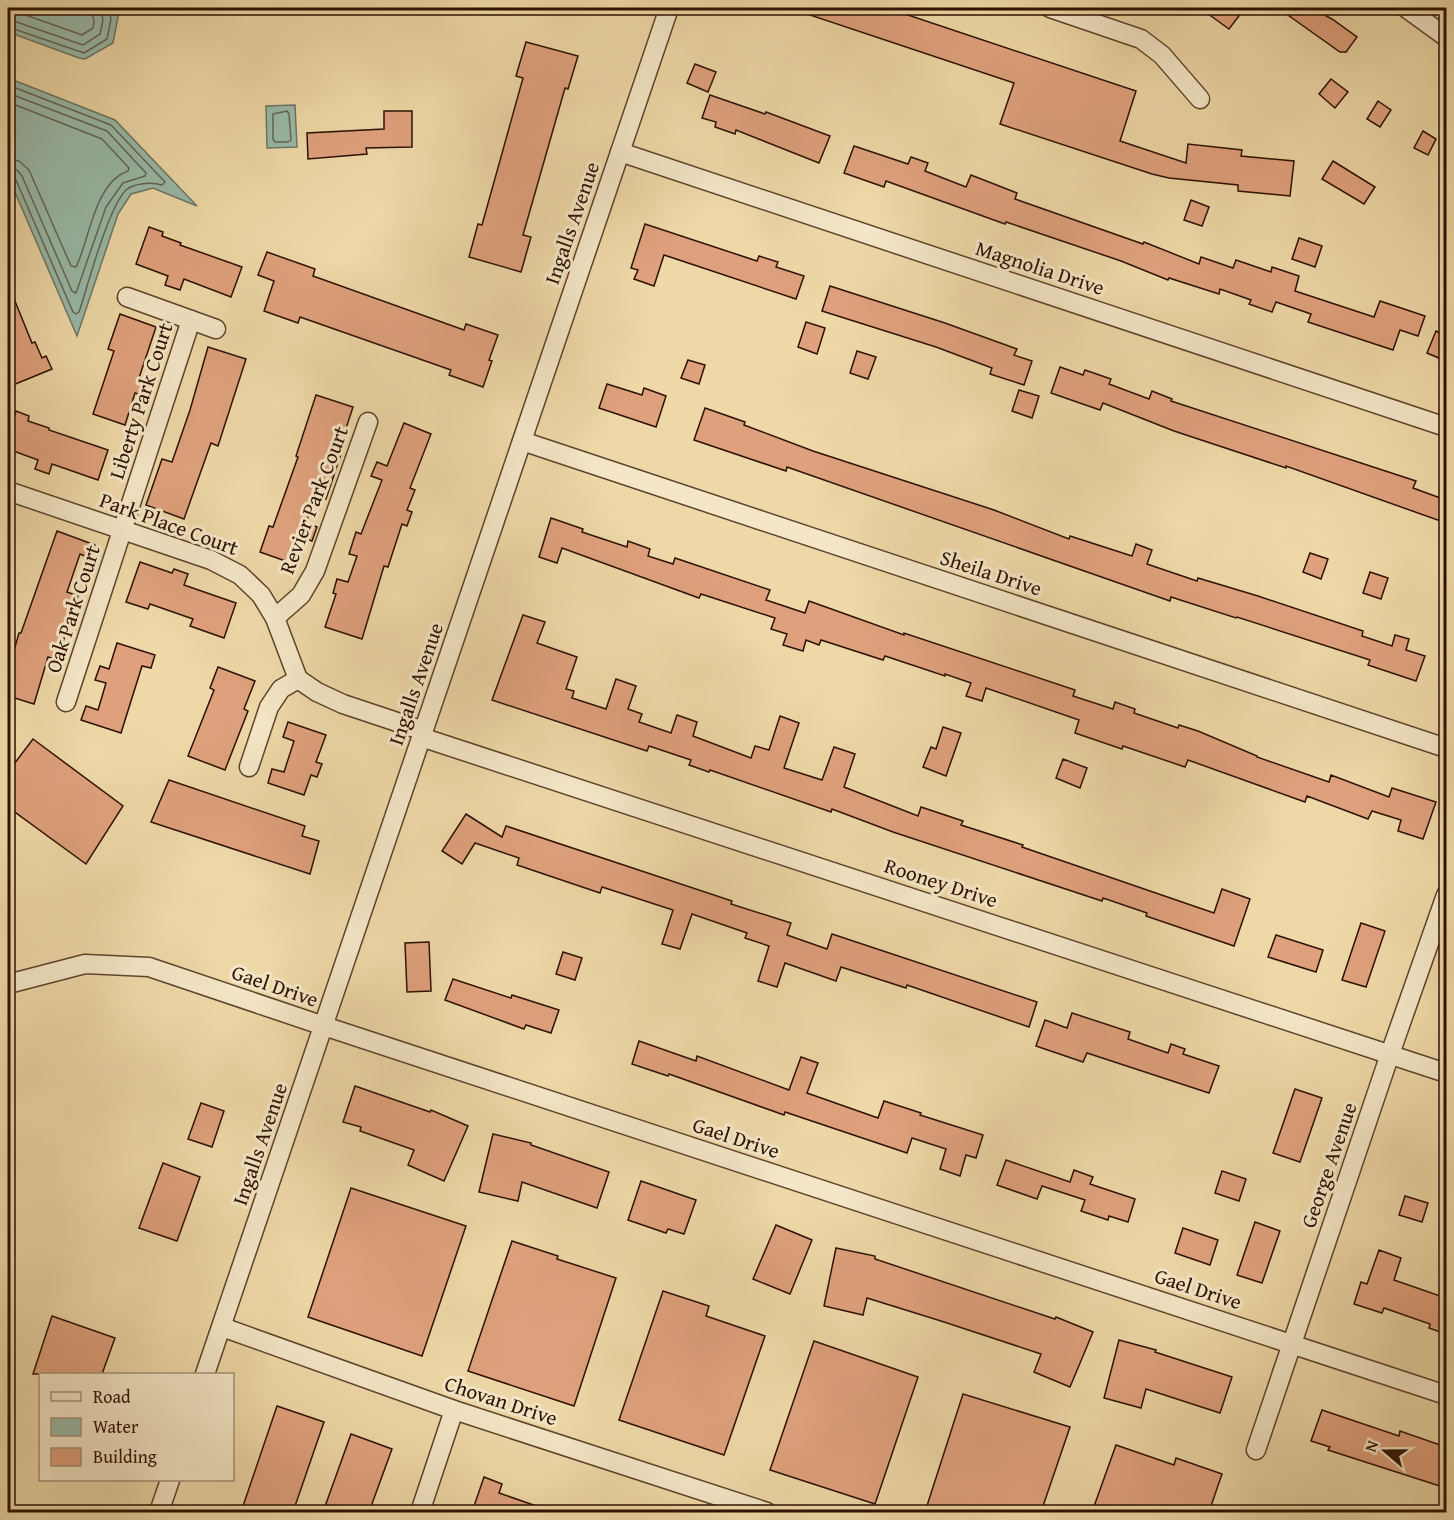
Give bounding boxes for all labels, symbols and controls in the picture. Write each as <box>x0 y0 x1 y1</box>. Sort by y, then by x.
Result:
street label: Ingalls Avenue <box>536 157 607 288</box>
street label: Magnolia Drive <box>972 232 1109 303</box>
street label: Liberty Park Court <box>101 318 181 483</box>
street label: Revier Park Court <box>271 421 356 578</box>
street label: Park Place Court <box>95 484 243 563</box>
street label: Oak Park Court <box>37 540 108 677</box>
street label: Sheila Drive <box>936 542 1046 604</box>
street label: Ingalls Avenue <box>380 618 451 749</box>
street label: Rooney Drive <box>881 850 1002 915</box>
street label: Gael Drive <box>228 956 323 1015</box>
street label: Ingalls Avenue <box>224 1078 295 1209</box>
street label: George Avenue <box>1293 1098 1365 1232</box>
street label: Gael Drive <box>689 1109 784 1166</box>
street label: Gael Drive <box>1151 1260 1246 1317</box>
street label: Chovan Drive <box>441 1368 562 1433</box>
legend <box>39 1373 234 1481</box>
text: Road <box>93 1383 131 1410</box>
text: Water <box>93 1413 139 1440</box>
north arrow <box>1355 1421 1415 1481</box>
text: N <box>1358 1436 1384 1455</box>
text: Building <box>93 1443 157 1470</box>

